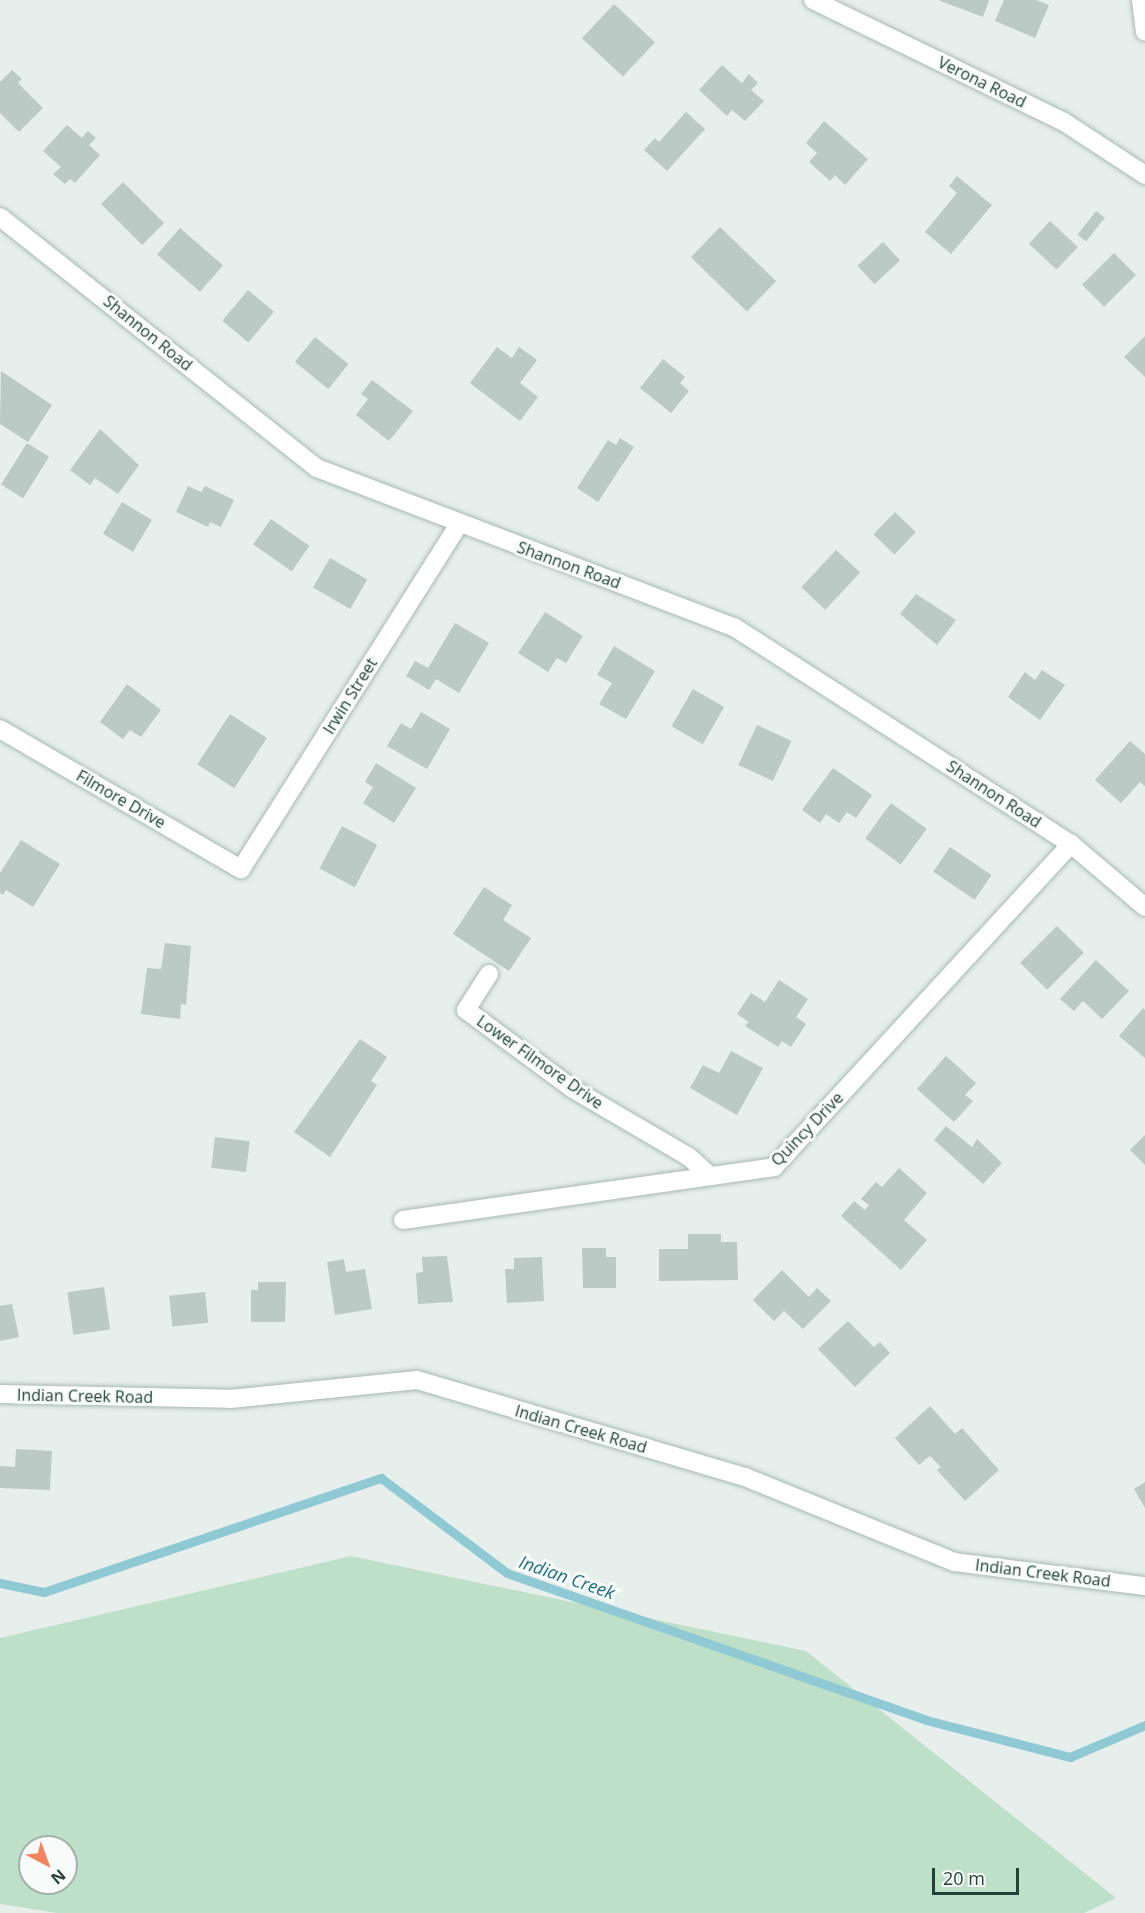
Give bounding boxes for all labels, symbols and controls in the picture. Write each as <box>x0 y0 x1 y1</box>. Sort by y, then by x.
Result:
street label: Verona Road <box>935 52 1029 112</box>
street label: Shannon Road <box>100 291 196 375</box>
street label: Shannon Road <box>515 537 623 593</box>
street label: Irwin Street <box>319 654 381 738</box>
street label: Shannon Road <box>943 756 1045 832</box>
street label: Filmore Drive <box>73 766 169 832</box>
street label: Lower Filmore Drive <box>473 1011 607 1113</box>
street label: Quincy Drive <box>767 1088 847 1170</box>
street label: Indian Creek Road <box>17 1385 153 1407</box>
street label: Indian Creek Road <box>513 1401 649 1457</box>
water label: Indian Creek <box>516 1551 618 1603</box>
street label: Indian Creek Road <box>974 1555 1112 1591</box>
north arrow <box>18 1835 78 1895</box>
scale bar <box>935 1856 1022 1894</box>
text: N <box>46 1864 71 1890</box>
text: 20 m <box>943 1866 985 1890</box>

